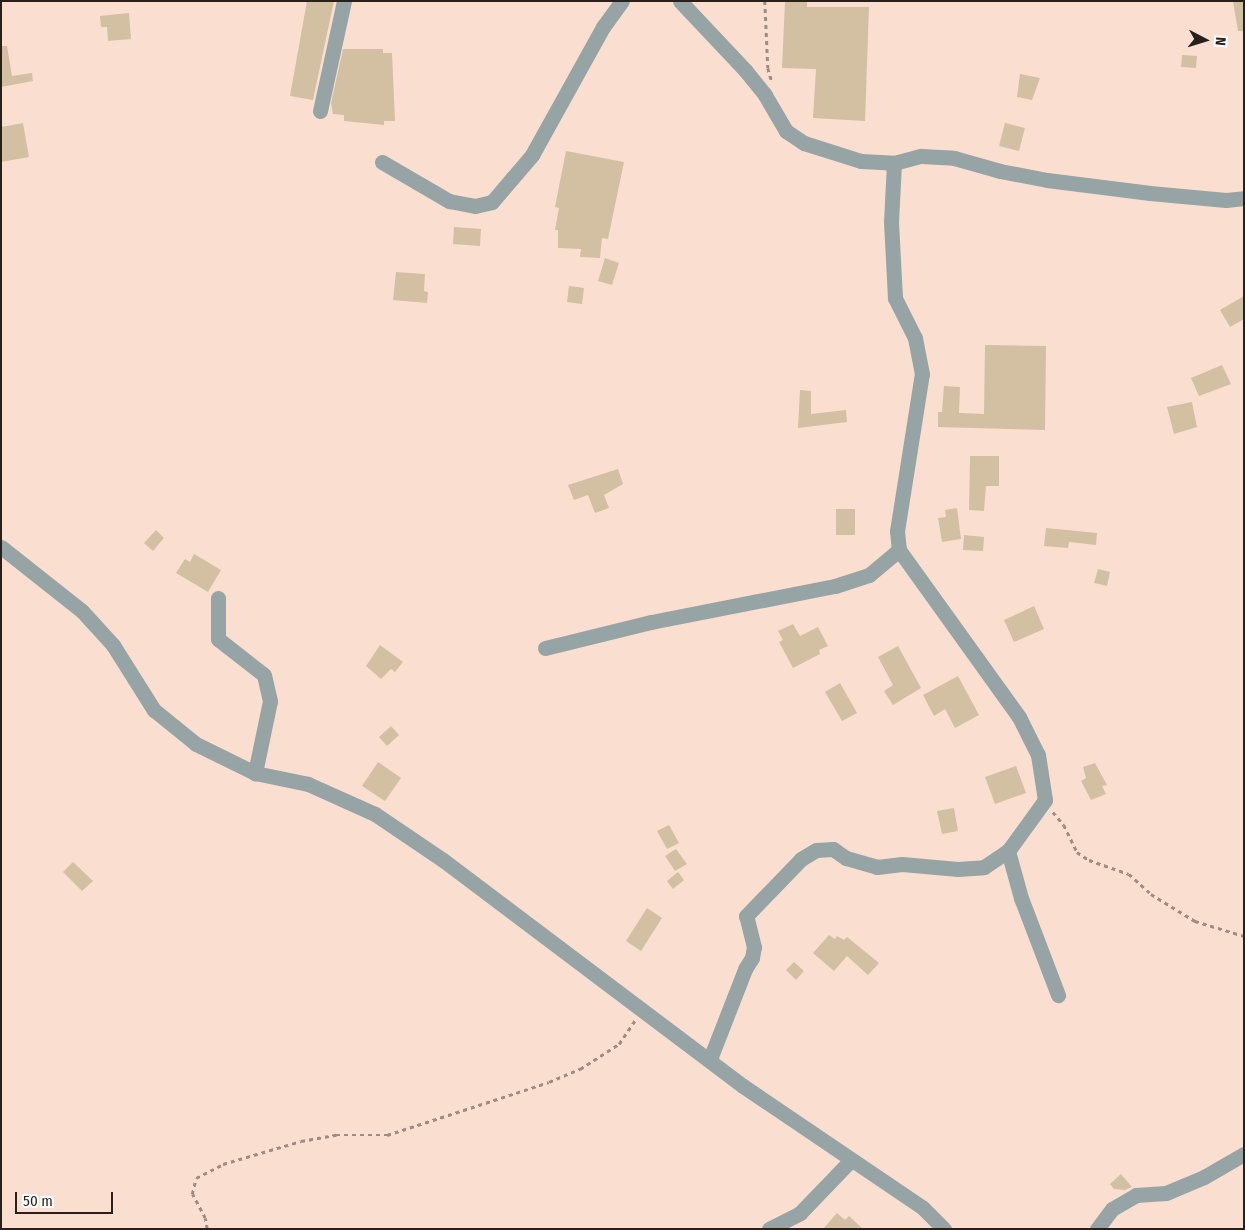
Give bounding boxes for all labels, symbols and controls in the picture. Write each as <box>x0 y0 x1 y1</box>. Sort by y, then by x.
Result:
north arrow <box>1180 15 1230 65</box>
text: N <box>1212 36 1229 46</box>
scale bar <box>18 1182 115 1214</box>
text: 50 m <box>23 1192 53 1210</box>

